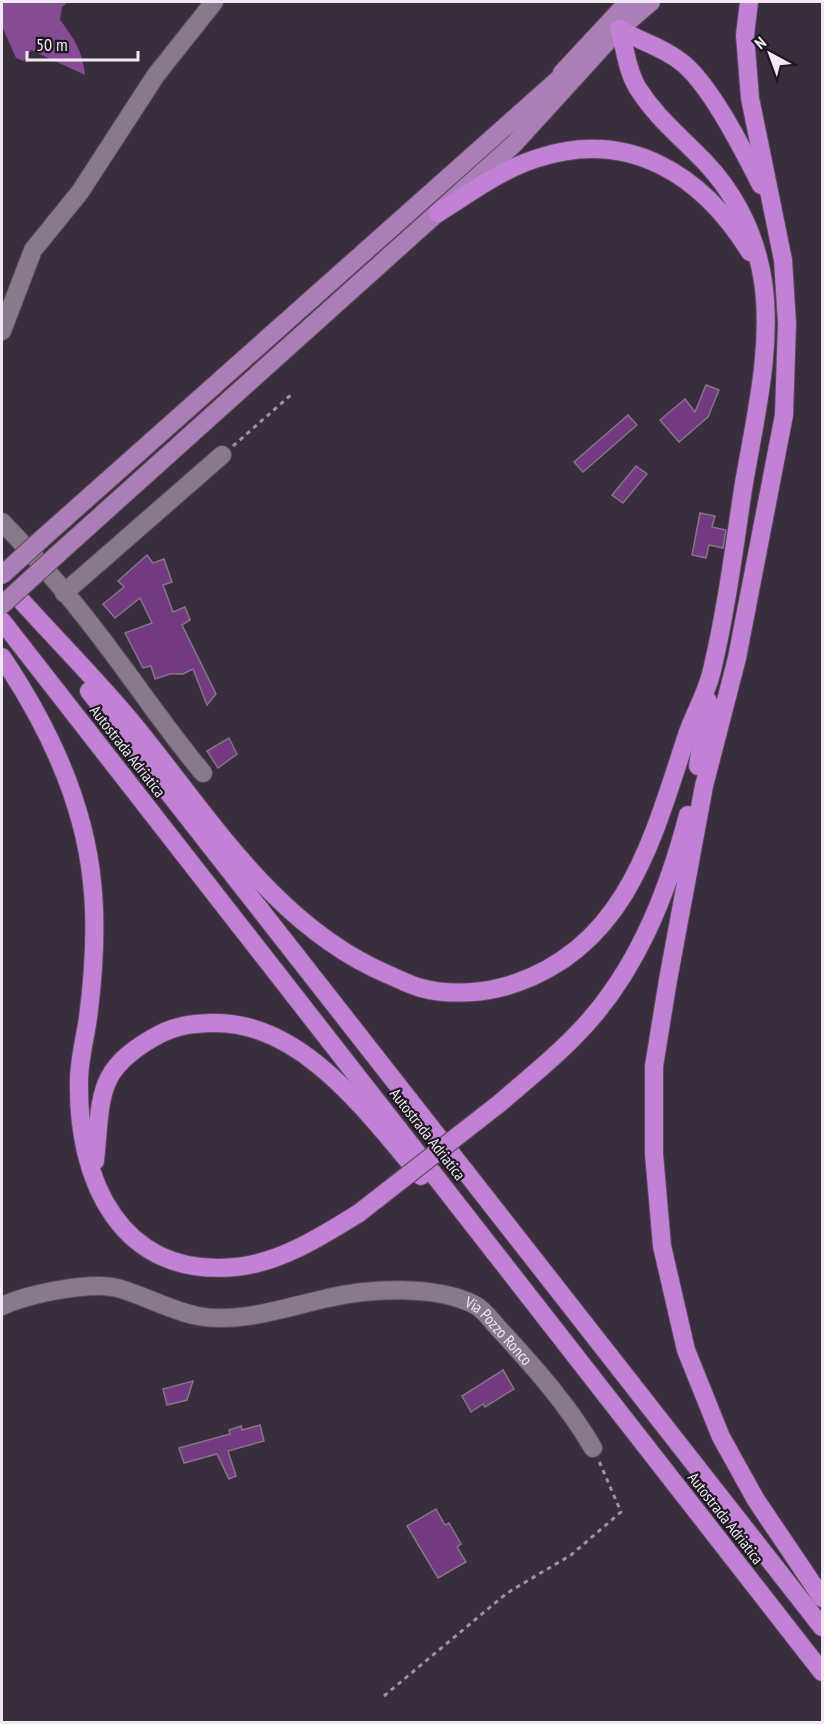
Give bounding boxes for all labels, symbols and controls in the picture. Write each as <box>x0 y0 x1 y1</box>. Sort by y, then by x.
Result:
scale bar <box>27 24 138 62</box>
north arrow <box>740 24 800 84</box>
text: N <box>750 32 770 53</box>
text: 50 m <box>36 33 68 56</box>
street label: Autostrada Adriatica <box>86 701 170 801</box>
street label: Autostrada Adriatica <box>386 1084 470 1184</box>
street label: Via Pozzo Ronco <box>461 1291 537 1369</box>
street label: Autostrada Adriatica <box>684 1468 768 1568</box>

